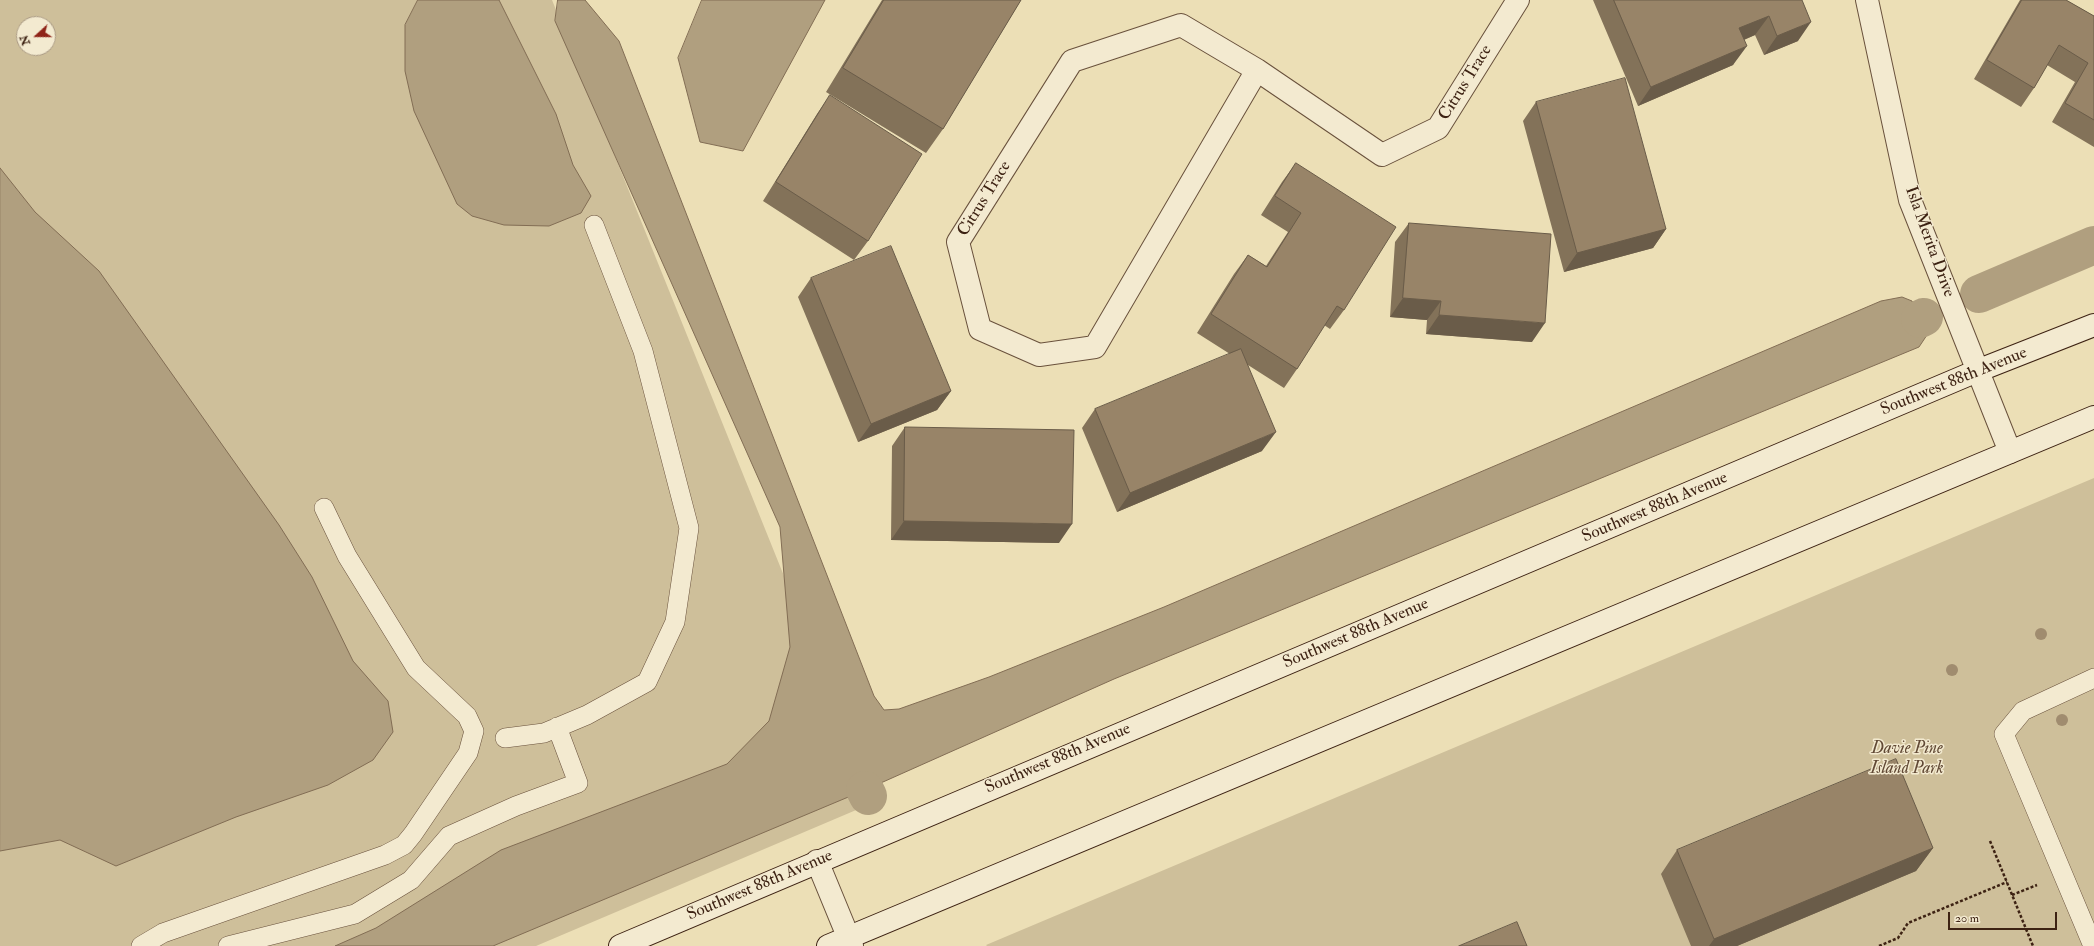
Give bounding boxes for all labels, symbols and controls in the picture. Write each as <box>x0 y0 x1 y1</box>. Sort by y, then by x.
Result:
north arrow <box>16 16 56 56</box>
text: N <box>17 33 33 47</box>
street label: Citrus Trace <box>1435 42 1497 124</box>
street label: Citrus Trace <box>954 158 1016 240</box>
street label: Isla Merita Drive <box>1899 184 1959 300</box>
street label: Southwest 88th Avenue <box>1878 343 2030 421</box>
street label: Southwest 88th Avenue <box>1579 468 1731 548</box>
street label: Southwest 88th Avenue <box>1280 594 1432 674</box>
street label: Southwest 88th Avenue <box>982 719 1134 799</box>
park label: Davie Pine Island Park <box>1870 739 1944 779</box>
street label: Southwest 88th Avenue <box>684 846 836 926</box>
scale bar <box>1950 904 2059 930</box>
text: 20 m <box>1955 911 1979 926</box>

